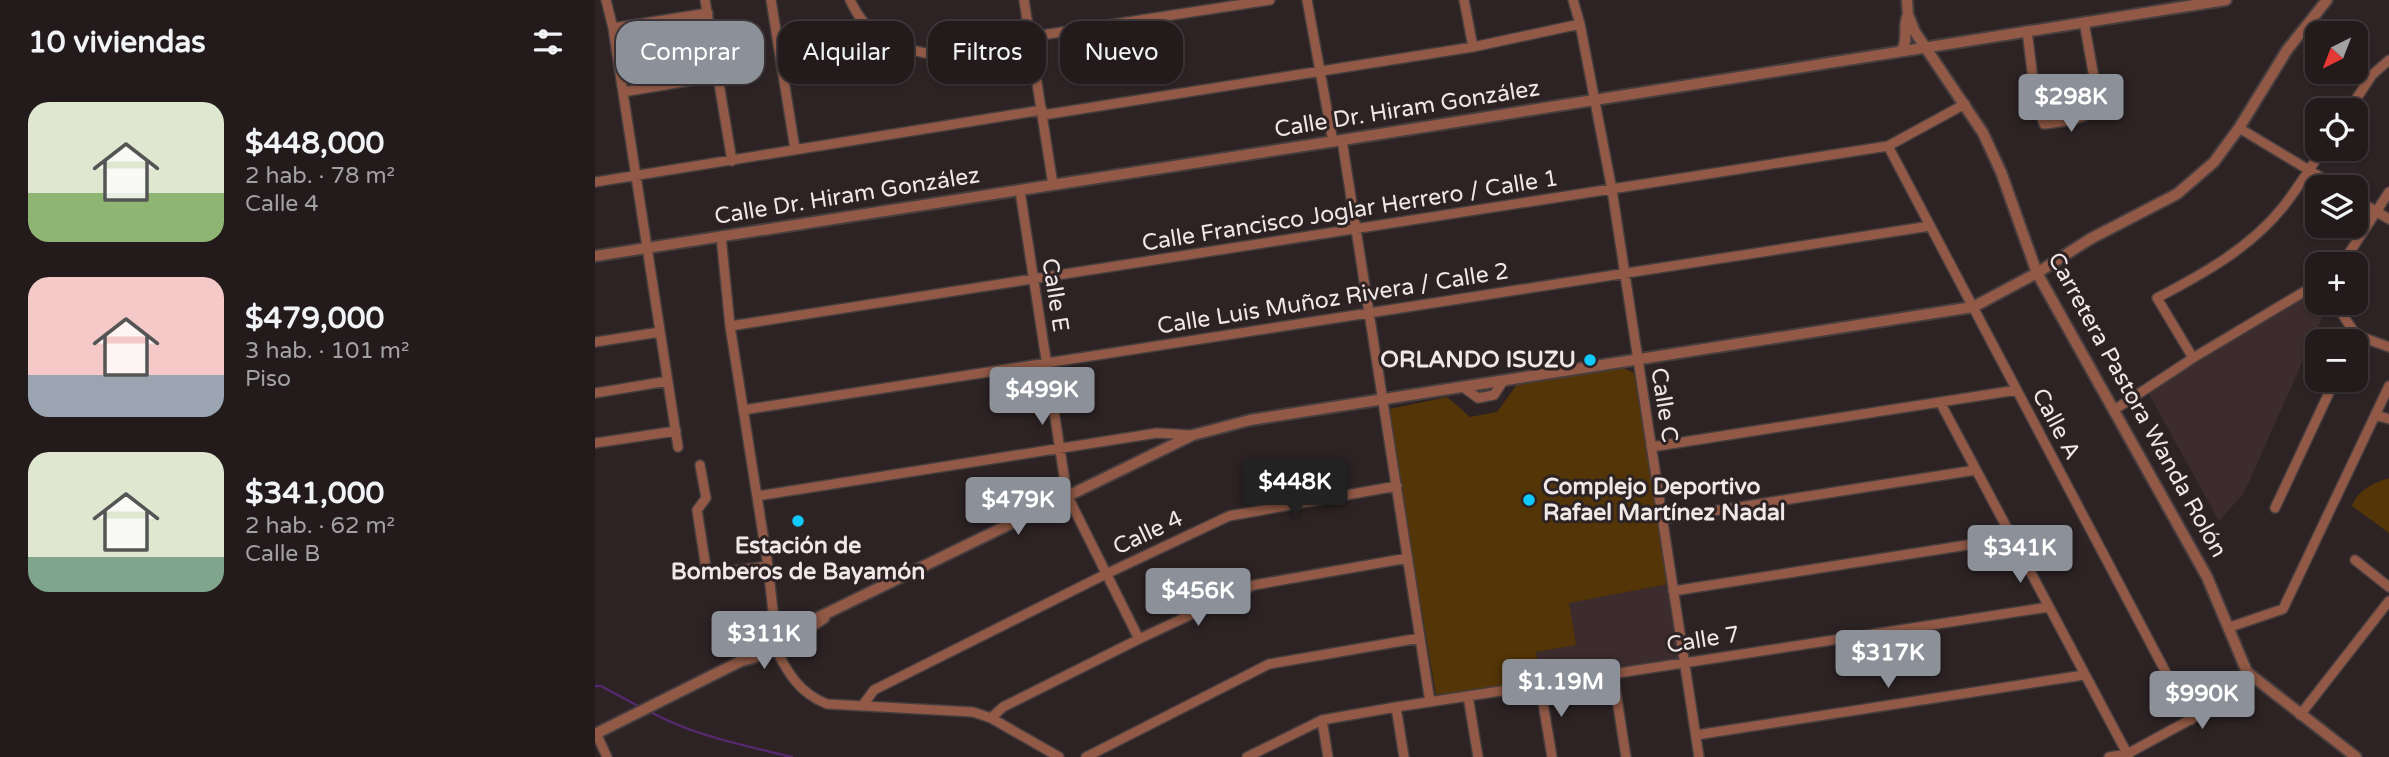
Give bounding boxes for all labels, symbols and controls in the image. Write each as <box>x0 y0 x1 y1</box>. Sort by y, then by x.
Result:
chip: Comprar <box>616 21 764 84</box>
chip: Alquilar <box>778 21 914 84</box>
chip: Filtros <box>928 21 1046 84</box>
chip: Nuevo <box>1060 21 1183 84</box>
north arrow <box>2305 21 2368 84</box>
map controls <box>2305 21 2368 392</box>
icon: filters <box>529 23 567 61</box>
text: 10 viviendas <box>28 24 206 61</box>
street label: Calle Dr. Hiram González <box>1272 74 1542 144</box>
pin: $298K <box>2022 74 2120 134</box>
text: $298K <box>2035 83 2107 111</box>
button: locate <box>2305 98 2368 161</box>
text: $448,000 <box>245 125 384 162</box>
icon: home <box>84 130 168 214</box>
street label: Calle Dr. Hiram González <box>712 161 982 231</box>
text: 2 hab. · 78 m² <box>245 162 395 190</box>
street label: Calle Francisco Joglar Herrero / Calle 1 <box>1140 164 1560 258</box>
button: layers <box>2305 175 2368 238</box>
text: Calle 4 <box>245 190 319 218</box>
street label: Carretera Pastora Wanda Rolón <box>2041 248 2233 562</box>
button: + <box>2305 252 2368 315</box>
street label: Calle E <box>1035 256 1075 334</box>
street label: Calle Luis Muñoz Rivera / Calle 2 <box>1155 257 1511 341</box>
text: $479,000 <box>245 300 384 337</box>
icon: home <box>84 305 168 389</box>
button: − <box>2305 329 2368 392</box>
text: 3 hab. · 101 m² <box>245 337 410 365</box>
place label: ORLANDO ISUZU <box>1380 346 1576 374</box>
marker: ORLANDO ISUZU <box>1582 352 1598 368</box>
text: Piso <box>245 365 291 393</box>
street label: Calle C <box>1644 366 1684 444</box>
pin: $499K <box>993 368 1091 427</box>
text: $499K <box>1006 376 1078 404</box>
street label: Calle A <box>2026 384 2086 464</box>
pin: $448K <box>1246 460 1344 519</box>
text: $448K <box>1259 468 1331 496</box>
place label: Complejo Deportivo Rafael Martínez Nadal <box>1543 473 1786 527</box>
text: $341,000 <box>245 475 384 512</box>
pin: $479K <box>969 477 1067 537</box>
icon: home <box>84 480 168 564</box>
text: $479K <box>982 486 1054 514</box>
marker: Complejo Deportivo Rafael Martínez Nadal <box>1521 492 1537 508</box>
street label: Calle 4 <box>1109 505 1187 561</box>
text: 2 hab. · 62 m² <box>245 512 395 540</box>
marker: Estación de Bomberos de Bayamón <box>790 513 806 529</box>
pin: $341K <box>1971 526 2069 585</box>
place label: Estación de Bomberos de Bayamón <box>671 532 925 586</box>
text: $341K <box>1984 534 2056 562</box>
text: Calle B <box>245 540 320 568</box>
pin: $456K <box>1149 568 1247 628</box>
text: $456K <box>1162 577 1234 605</box>
pin: $311K <box>715 612 813 671</box>
text: $311K <box>728 620 800 648</box>
street label: Calle 7 <box>1664 620 1742 660</box>
pin: $317K <box>1839 630 1937 690</box>
text: $317K <box>1852 639 1924 667</box>
pin: $1.19M <box>1504 660 1618 719</box>
text: $1.19M <box>1518 668 1604 696</box>
pin: $990K <box>2153 672 2251 731</box>
text: $990K <box>2166 680 2238 708</box>

